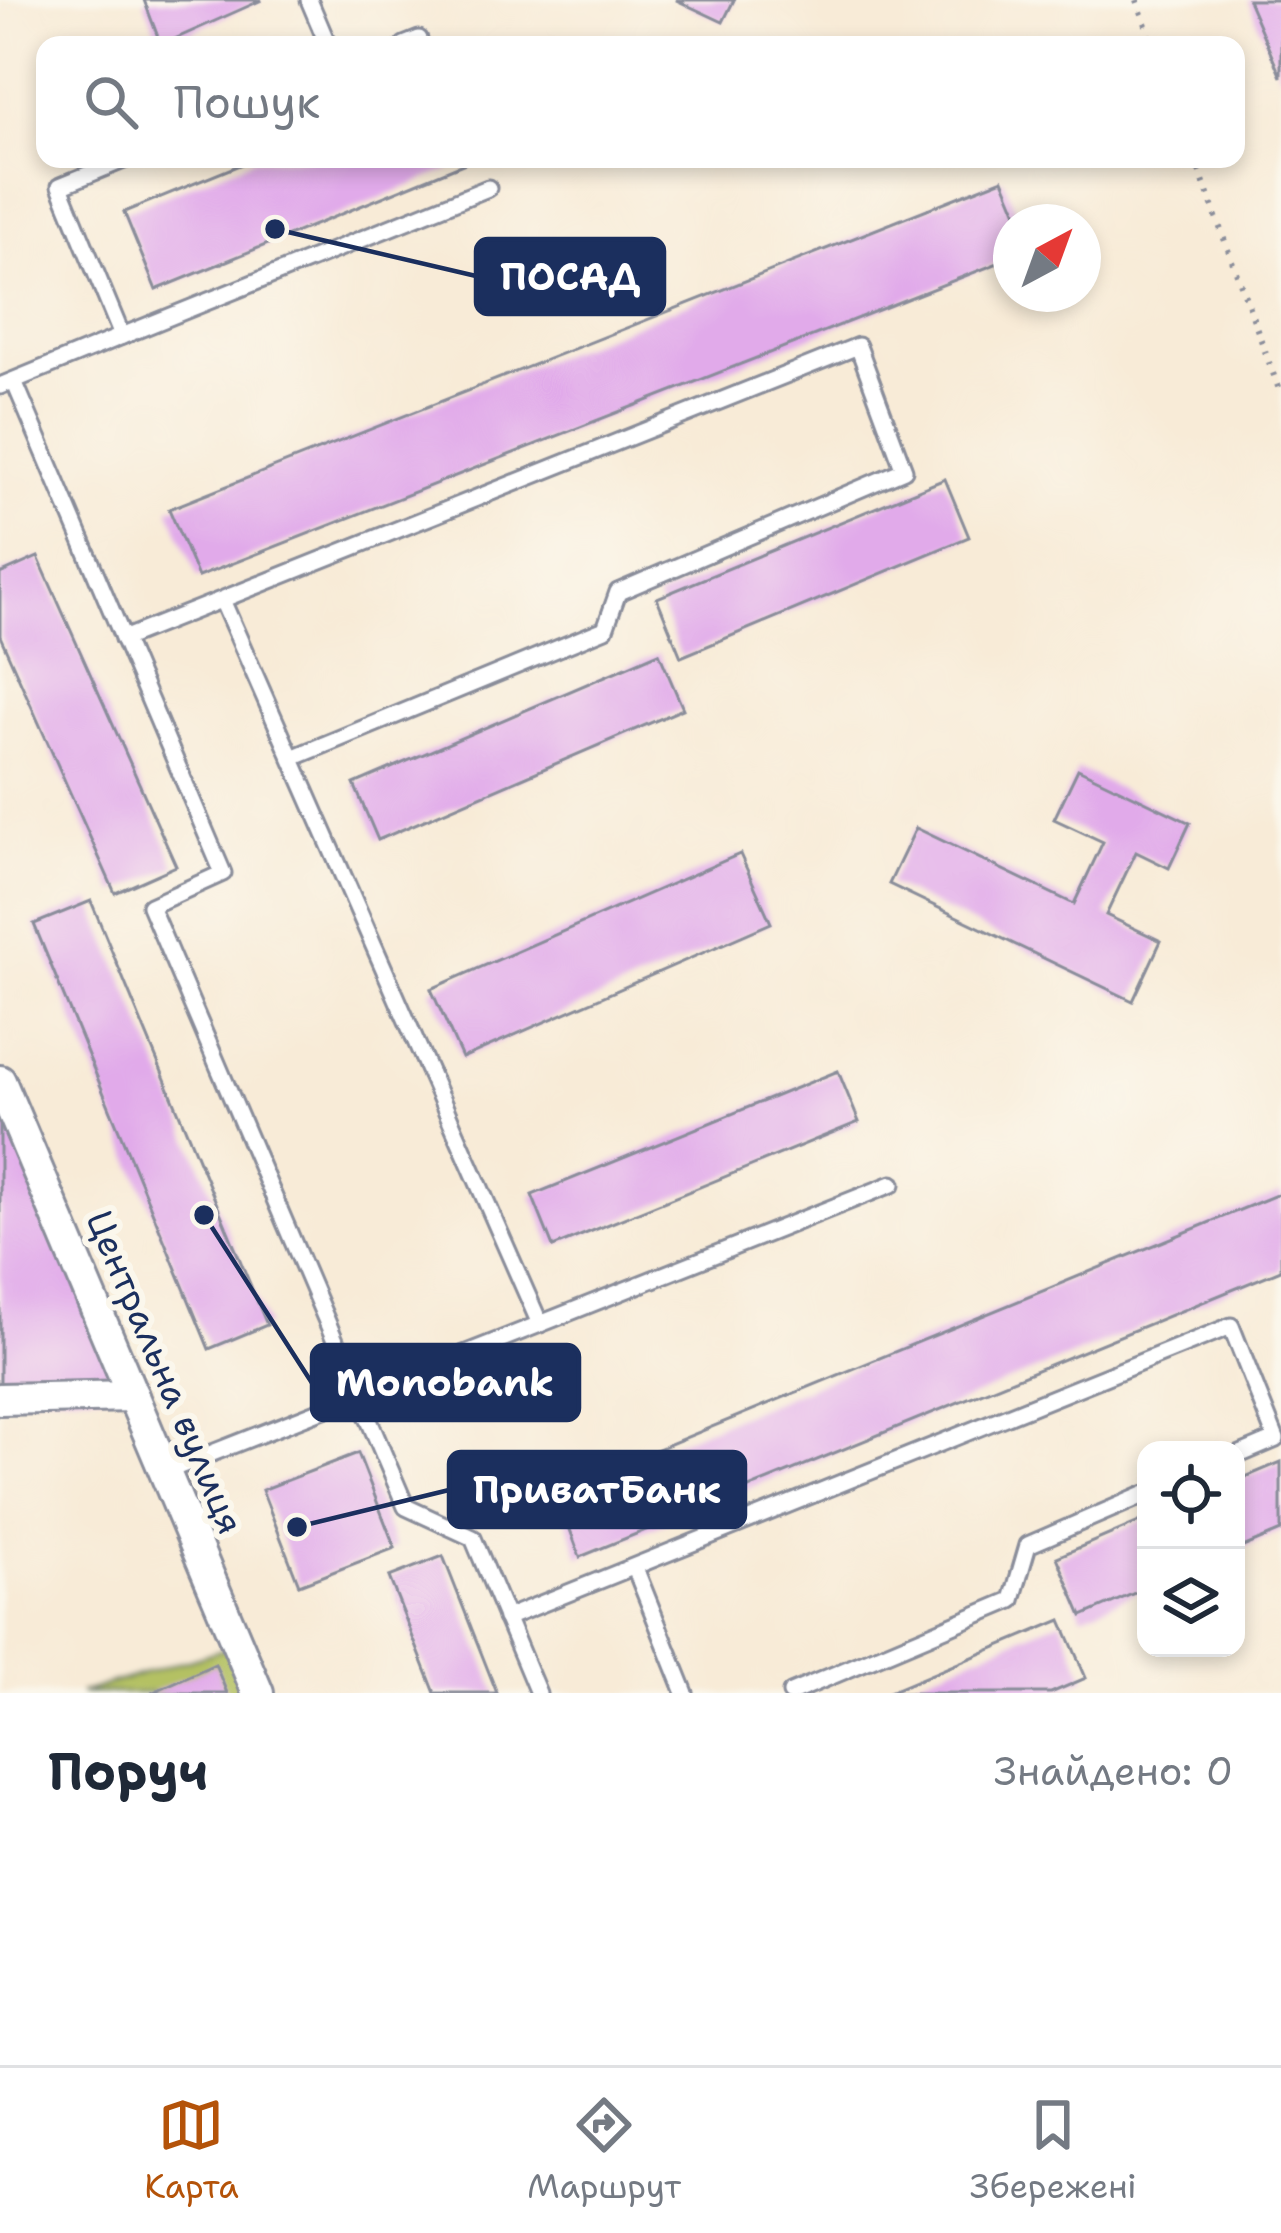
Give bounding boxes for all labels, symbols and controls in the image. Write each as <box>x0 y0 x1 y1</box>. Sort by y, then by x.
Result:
search box <box>36 36 1245 168</box>
icon: search <box>78 69 144 135</box>
text: Пошук <box>174 72 320 132</box>
north arrow <box>993 204 1101 312</box>
callout: ПОСАД <box>476 239 664 314</box>
text: ПОСАД <box>500 250 641 302</box>
street label: Центральна вулиця <box>75 1203 255 1541</box>
callout: Monobank <box>312 1345 579 1420</box>
text: Monobank <box>336 1356 554 1408</box>
map controls <box>1137 1441 1245 1657</box>
button: locate <box>1137 1441 1245 1549</box>
callout: ПриватБанк <box>449 1452 745 1527</box>
text: ПриватБанк <box>473 1463 721 1515</box>
button: layers <box>1137 1549 1245 1657</box>
text: Поруч <box>48 1737 208 1805</box>
text: Знайдено: 0 <box>994 1745 1233 1797</box>
tab: Карта <box>144 2092 239 2209</box>
tab: Маршрут <box>527 2092 681 2209</box>
tab: Збережені <box>970 2092 1137 2209</box>

